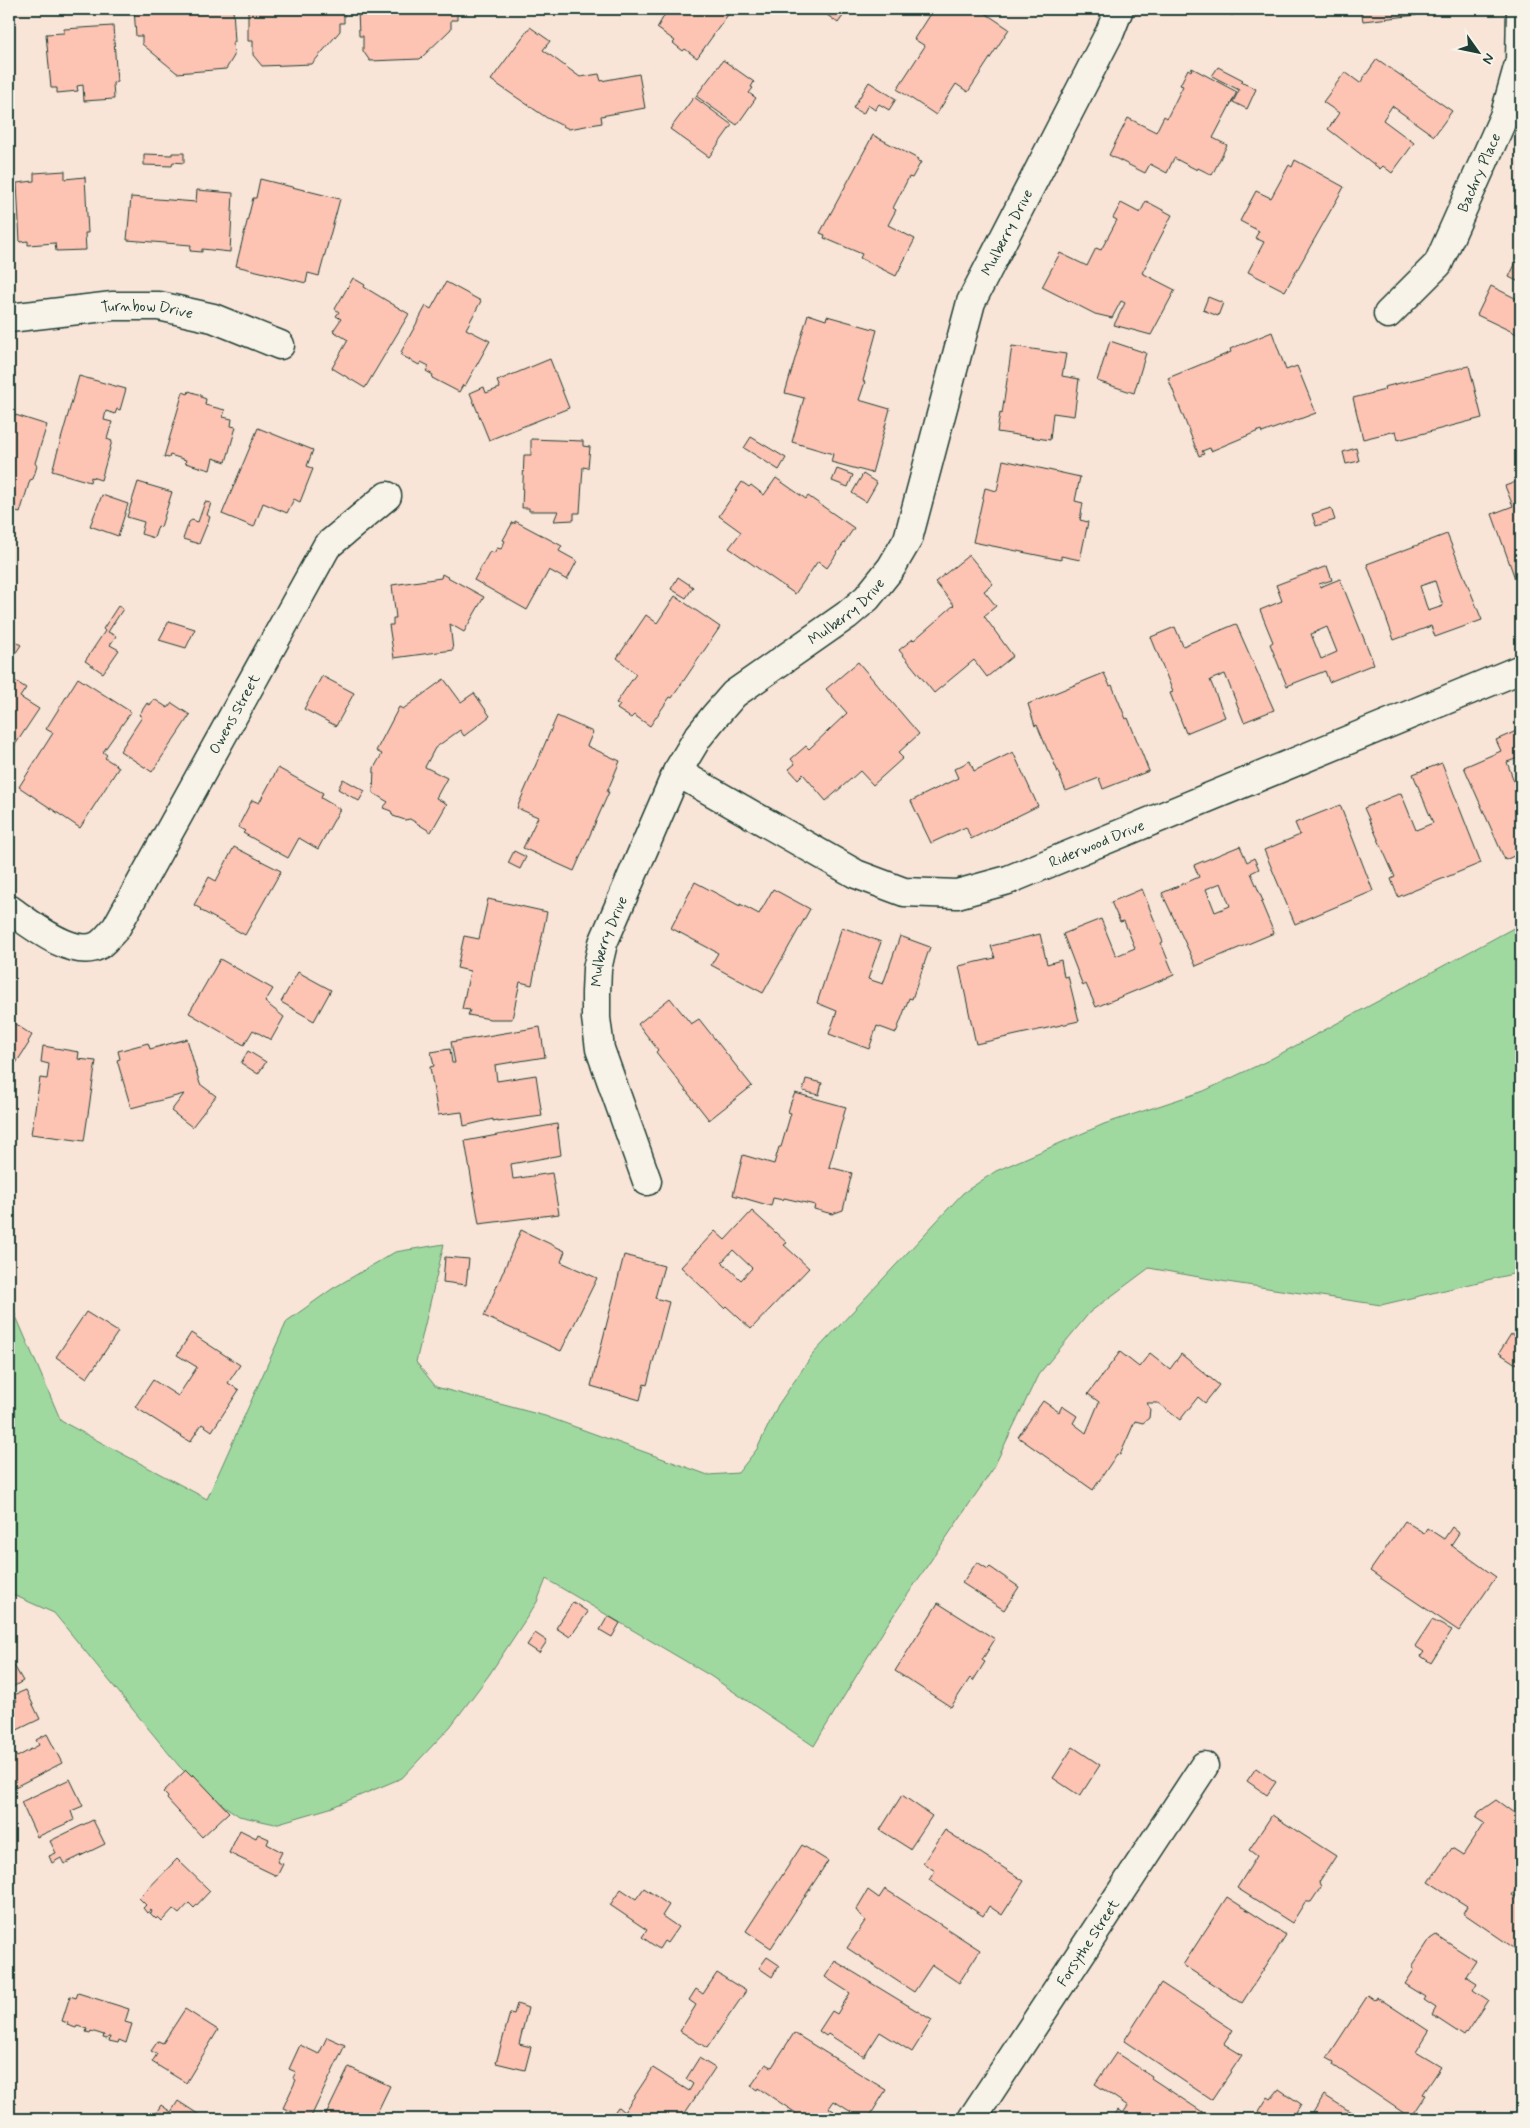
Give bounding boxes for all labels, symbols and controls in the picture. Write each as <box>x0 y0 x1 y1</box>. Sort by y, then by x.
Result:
north arrow <box>1452 28 1502 78</box>
text: N <box>1478 50 1498 67</box>
street label: Bachry Place <box>1453 130 1506 216</box>
street label: Mulberry Drive <box>977 186 1038 280</box>
street label: Turnbow Drive <box>100 297 195 324</box>
street label: Mulberry Drive <box>805 574 890 650</box>
street label: Owens Street <box>205 671 265 758</box>
street label: Riderwood Drive <box>1046 816 1148 873</box>
street label: Mulberry Drive <box>587 893 633 987</box>
street label: Forsythe Street <box>1053 1896 1125 1991</box>

